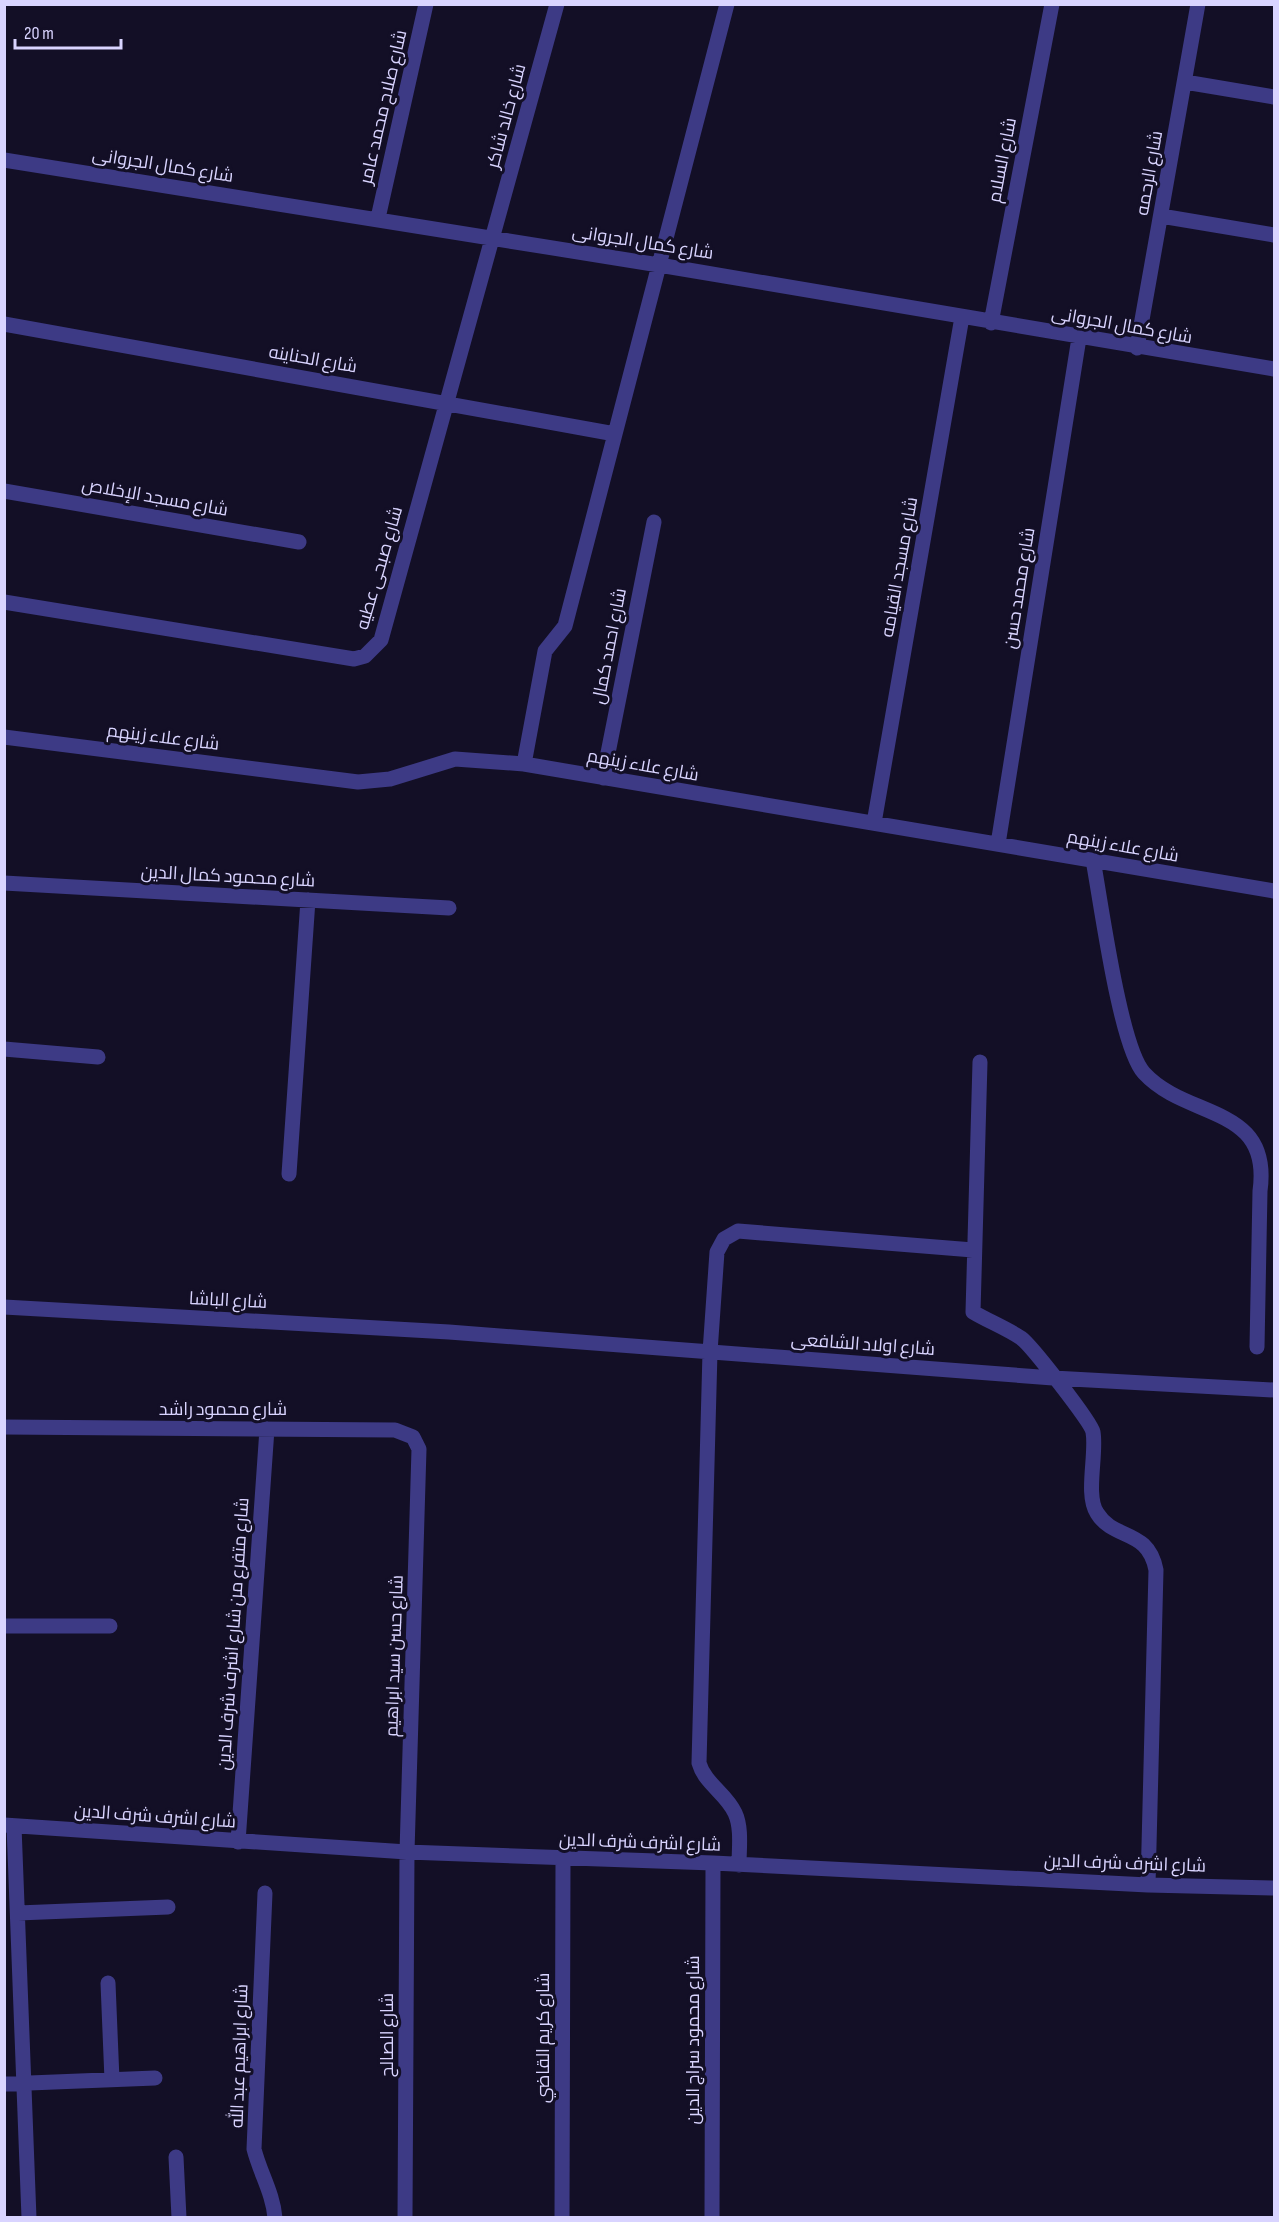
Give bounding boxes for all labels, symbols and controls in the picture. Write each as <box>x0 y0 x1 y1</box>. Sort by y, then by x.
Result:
scale bar <box>15 12 122 50</box>
text: 20 m <box>24 23 54 44</box>
street label: شارع صلاح محمد عامر <box>355 28 412 188</box>
street label: شارع خالد شاكر <box>482 62 531 172</box>
street label: شارع السلام <box>984 116 1022 205</box>
street label: شارع الرحمه <box>1132 129 1168 217</box>
street label: شارع كمال الجروانى <box>91 144 235 188</box>
street label: شارع كمال الجروانى <box>571 221 715 265</box>
street label: شارع كمال الجروانى <box>1050 303 1194 349</box>
street label: شارع الحناينه <box>267 341 359 379</box>
street label: شارع مسجد الإخلاص <box>80 474 230 522</box>
street label: شارع مسجد القيامه <box>877 495 923 639</box>
street label: شارع صبحى عطيه <box>352 504 408 632</box>
street label: شارع محمد حسن <box>1000 526 1040 650</box>
street label: شارع احمد كمال <box>588 586 632 706</box>
street label: شارع علاء زينهم <box>105 720 220 756</box>
street label: شارع علاء زينهم <box>585 745 700 787</box>
street label: شارع علاء زينهم <box>1065 826 1180 868</box>
street label: شارع محمود كمال الدين <box>140 861 316 893</box>
street label: شارع الباشا <box>188 1288 268 1314</box>
street label: شارع اولاد الشافعى <box>790 1329 936 1361</box>
street label: شارع محمود راشد <box>159 1399 287 1421</box>
street label: شارع متفرع من شارع اشرف شرف الدين <box>213 1497 255 1771</box>
street label: شارع حسن سيد ابراهيم <box>381 1575 409 1738</box>
street label: شارع اشرف شرف الدين <box>73 1800 237 1834</box>
street label: شارع اشرف شرف الدين <box>558 1829 721 1857</box>
street label: شارع اشرف شرف الدين <box>1043 1850 1206 1878</box>
street label: شارع محمود سراج الدين <box>683 1955 705 2125</box>
street label: شارع كريم القاضي <box>533 1973 556 2103</box>
street label: شارع ابراهيم عبد الله <box>224 1984 254 2128</box>
street label: شارع الصالح <box>377 1993 399 2077</box>

